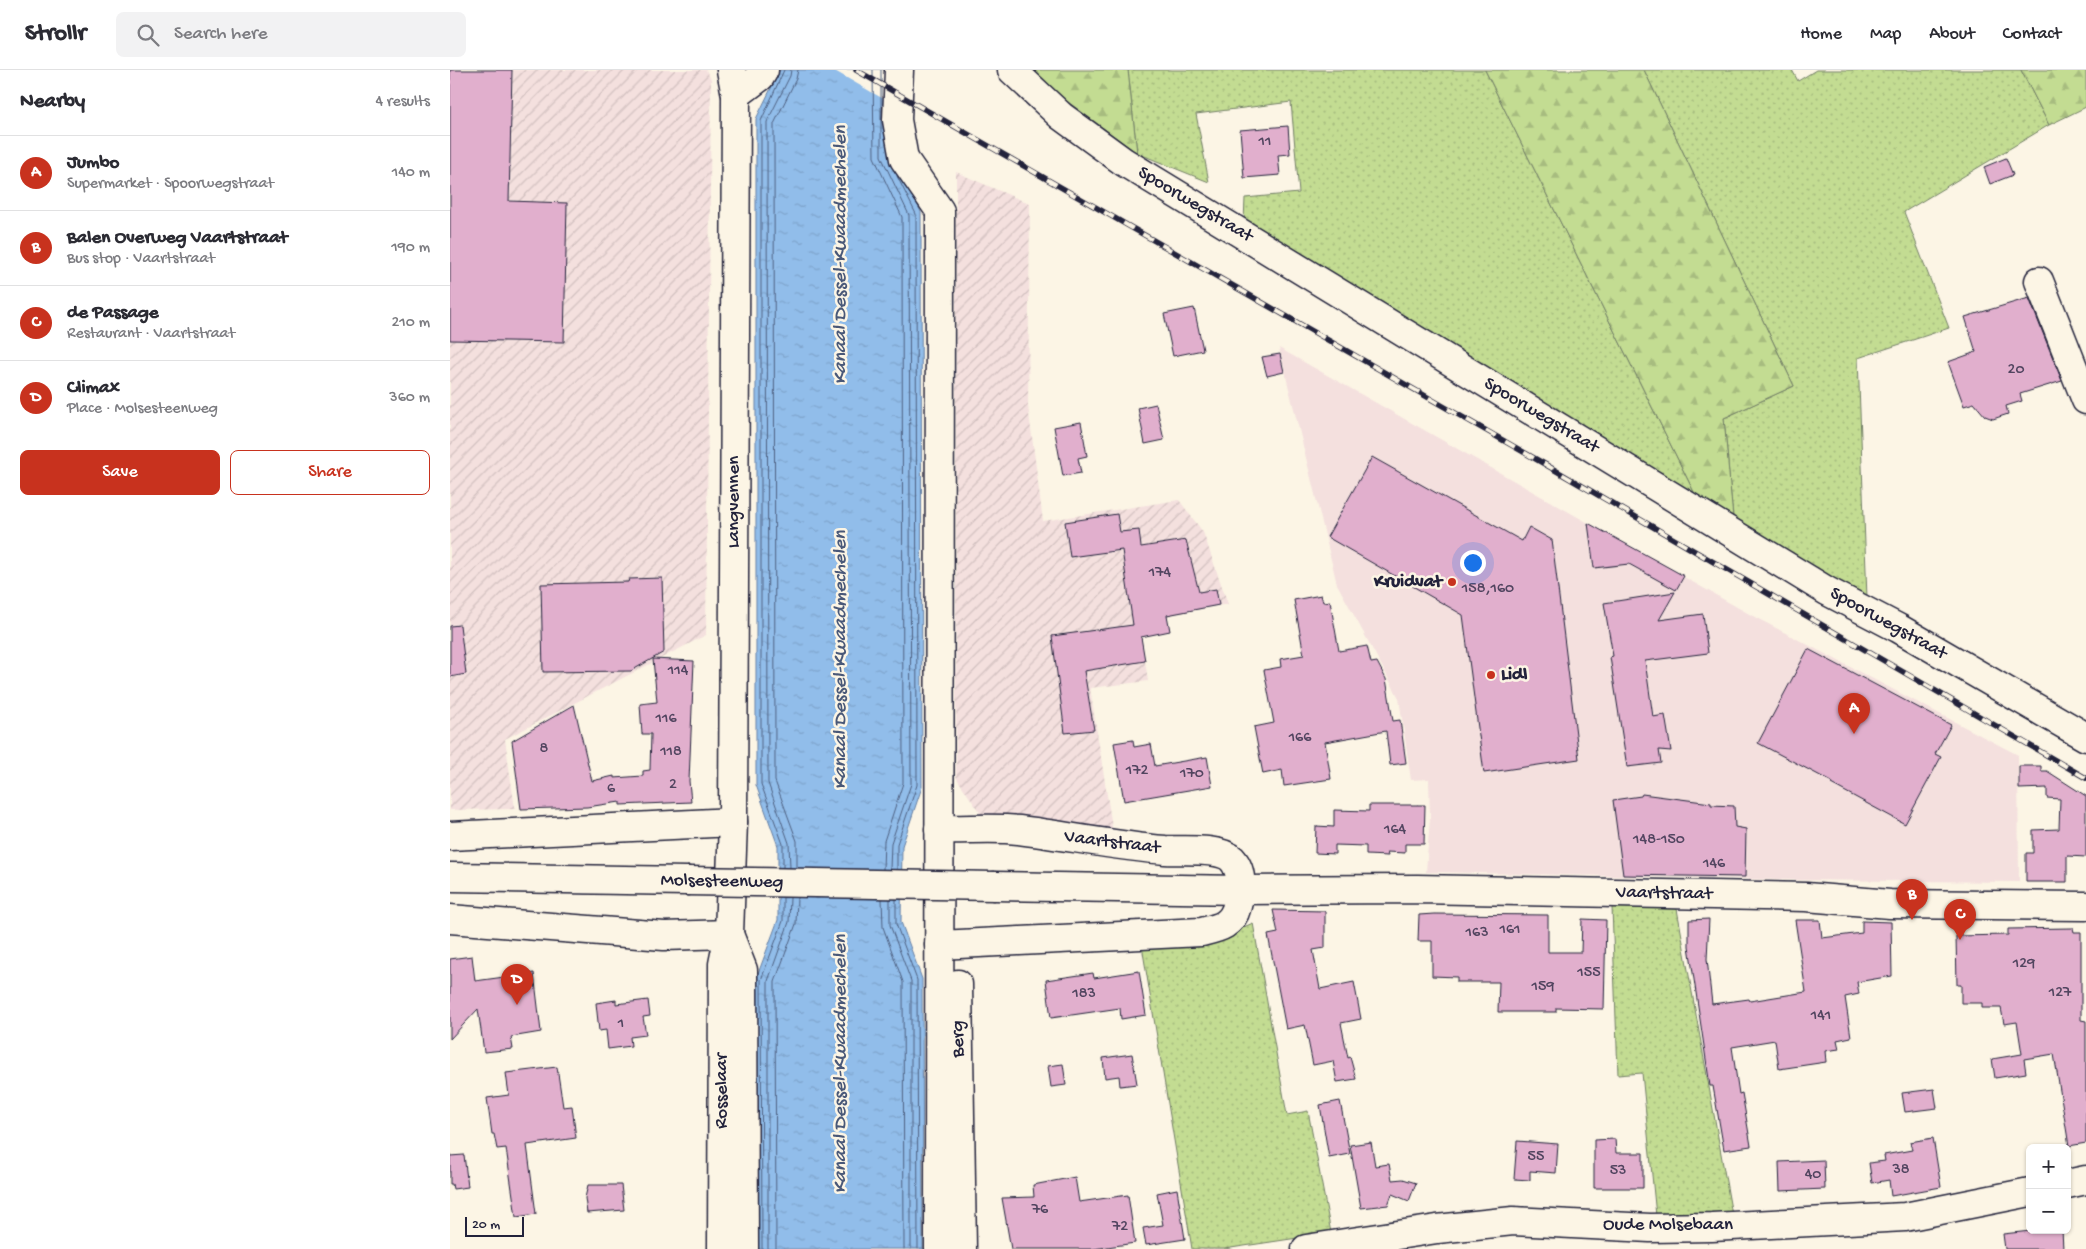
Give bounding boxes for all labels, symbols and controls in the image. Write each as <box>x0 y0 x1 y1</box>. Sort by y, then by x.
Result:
search box <box>116 12 466 57</box>
text: Strollr <box>25 20 86 49</box>
icon: search <box>134 21 162 49</box>
text: Search here <box>174 23 268 46</box>
text: Home <box>1800 24 1842 45</box>
text: Map <box>1870 24 1901 45</box>
text: About <box>1929 24 1975 45</box>
text: Contact <box>2003 24 2061 45</box>
text: Nearby <box>20 90 85 115</box>
text: 4 results <box>375 93 430 112</box>
water label: Kanaal Dessel-Kwaadmechelen <box>830 125 853 385</box>
house number: 11 <box>1258 133 1271 152</box>
text: Jumbo <box>67 152 119 175</box>
street label: Spoorwegstraat <box>1133 162 1259 250</box>
text: A <box>31 164 41 183</box>
text: 140 m <box>392 164 430 183</box>
text: Supermarket · Spoorwegstraat <box>67 175 274 194</box>
text: Balen Overweg Vaartstraat <box>67 227 287 250</box>
text: B <box>32 239 40 258</box>
text: 190 m <box>391 239 430 258</box>
text: Bus stop · Vaartstraat <box>67 250 215 269</box>
text: de Passage <box>67 302 159 325</box>
text: C <box>32 314 40 333</box>
text: 210 m <box>391 314 430 333</box>
text: Restaurant · Vaartstraat <box>67 325 235 344</box>
house number: 20 <box>2008 361 2024 380</box>
street label: Spoorwegstraat <box>1479 373 1605 461</box>
text: Climax <box>67 377 120 400</box>
text: D <box>31 389 41 408</box>
text: 360 m <box>389 389 430 408</box>
text: Place · Molsesteenweg <box>67 400 218 419</box>
button: Save <box>20 450 220 495</box>
button: Share <box>230 450 430 495</box>
street label: Langvennen <box>723 456 746 548</box>
water label: Kanaal Dessel-Kwaadmechelen <box>830 530 853 790</box>
your location <box>1460 550 1486 576</box>
house number: 174 <box>1148 564 1172 583</box>
place label: Kruidvat <box>1373 571 1444 594</box>
marker: Kruidvat <box>1446 576 1458 588</box>
house number: 158,160 <box>1461 580 1514 599</box>
street label: Spoorwegstraat <box>1825 582 1953 667</box>
house number: 114 <box>667 662 689 681</box>
place label: Lidl <box>1501 664 1527 687</box>
marker: Lidl <box>1485 669 1497 681</box>
pin: A <box>1838 693 1870 734</box>
house number: 116 <box>654 710 677 729</box>
house number: 166 <box>1288 729 1312 748</box>
house number: 8 <box>540 740 549 759</box>
house number: 118 <box>659 743 682 762</box>
house number: 172 <box>1125 762 1148 781</box>
house number: 170 <box>1179 765 1204 784</box>
house number: 2 <box>669 776 677 795</box>
house number: 6 <box>607 780 616 799</box>
house number: 164 <box>1383 821 1407 840</box>
street label: Vaartstraat <box>1062 826 1164 861</box>
house number: 148-150 <box>1632 831 1685 850</box>
house number: 146 <box>1702 855 1726 874</box>
street label: Molsesteenweg <box>660 869 784 895</box>
pin: B <box>1896 879 1928 920</box>
street label: Vaartstraat <box>1615 882 1715 906</box>
pin: C <box>1944 899 1976 940</box>
house number: 161 <box>1498 921 1521 940</box>
house number: 163 <box>1465 924 1488 943</box>
water label: Kanaal Dessel-Kwaadmechelen <box>830 934 853 1194</box>
house number: 129 <box>2012 955 2035 974</box>
pin: D <box>501 964 533 1005</box>
house number: 155 <box>1576 964 1601 983</box>
house number: 159 <box>1531 978 1554 997</box>
house number: 127 <box>2048 984 2072 1003</box>
house number: 183 <box>1071 985 1096 1004</box>
house number: 141 <box>1810 1007 1831 1026</box>
house number: 1 <box>617 1015 624 1034</box>
street label: Berg <box>947 1020 971 1059</box>
street label: Rosselaar <box>711 1051 734 1129</box>
map controls <box>2026 1144 2071 1234</box>
button: + <box>2026 1144 2071 1189</box>
house number: 55 <box>1528 1148 1544 1167</box>
house number: 38 <box>1891 1161 1910 1180</box>
house number: 53 <box>1610 1162 1626 1181</box>
house number: 40 <box>1805 1166 1821 1185</box>
button: − <box>2026 1189 2071 1234</box>
house number: 76 <box>1031 1201 1049 1220</box>
scale bar <box>465 1214 524 1237</box>
street label: Oude Molsebaan <box>1603 1214 1733 1237</box>
text: 20 m <box>472 1217 500 1234</box>
house number: 72 <box>1111 1218 1128 1237</box>

